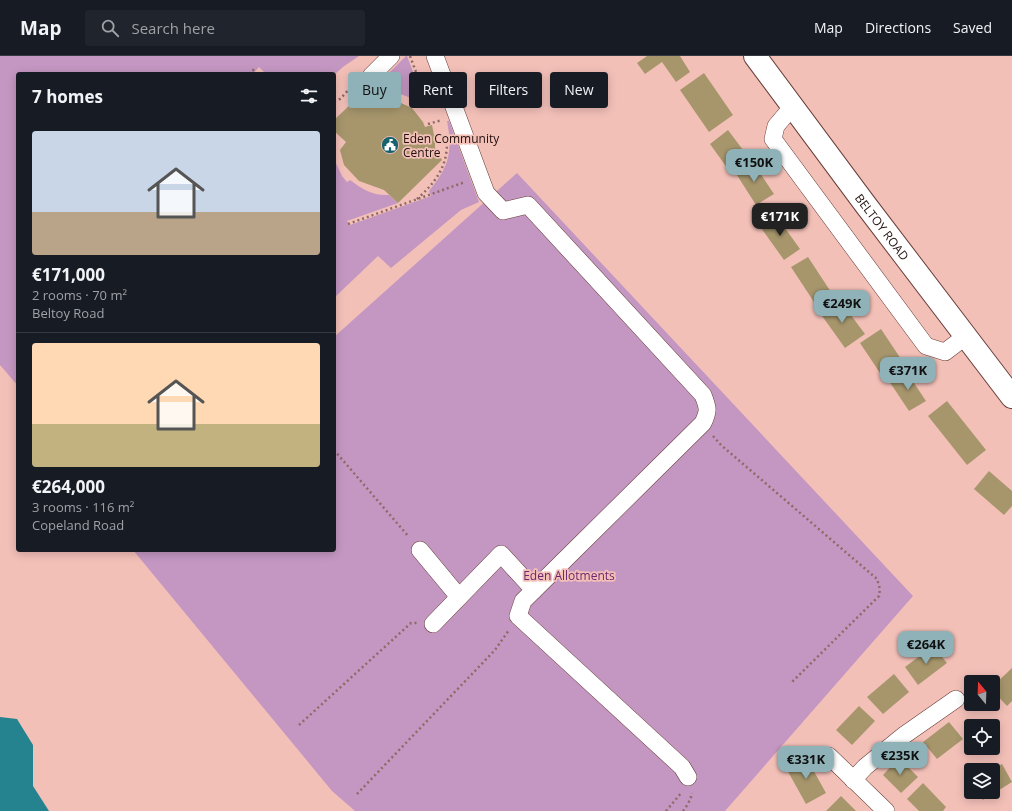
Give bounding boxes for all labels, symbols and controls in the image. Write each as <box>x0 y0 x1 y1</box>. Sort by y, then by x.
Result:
search box <box>85 10 365 46</box>
text: Map <box>20 15 61 41</box>
icon: search <box>99 17 121 39</box>
text: Search here <box>131 18 215 38</box>
text: Map <box>814 18 843 37</box>
text: Directions <box>865 18 931 37</box>
text: Saved <box>953 18 992 37</box>
chip: Buy <box>348 72 401 108</box>
chip: Rent <box>409 72 467 108</box>
chip: Filters <box>475 72 542 108</box>
chip: New <box>550 72 608 108</box>
text: 7 homes <box>32 85 103 108</box>
icon: filters <box>298 85 320 107</box>
place label: Eden Community Centre <box>403 130 500 161</box>
public building icon: Eden Community Centre <box>380 135 400 155</box>
pin: €150K <box>726 149 782 183</box>
text: €150K <box>735 153 773 171</box>
icon: home <box>140 157 212 229</box>
street label: BELTOY ROAD <box>852 190 913 264</box>
pin: €171K <box>752 203 808 237</box>
text: €171K <box>761 207 799 225</box>
text: €171,000 <box>32 263 105 286</box>
text: 2 rooms · 70 m² <box>32 286 127 304</box>
pin: €249K <box>814 290 870 324</box>
text: €249K <box>823 294 861 312</box>
text: Beltoy Road <box>32 304 104 322</box>
pin: €371K <box>880 357 936 391</box>
text: €371K <box>889 361 927 379</box>
icon: home <box>140 369 212 441</box>
text: €264,000 <box>32 475 105 498</box>
text: 3 rooms · 116 m² <box>32 498 134 516</box>
text: Copeland Road <box>32 516 124 534</box>
park label: Eden Allotments <box>523 567 615 584</box>
pin: €264K <box>898 631 954 665</box>
text: €264K <box>907 635 945 653</box>
north arrow <box>964 675 1000 711</box>
map controls <box>964 675 1000 799</box>
button: locate <box>964 719 1000 755</box>
pin: €235K <box>872 742 928 776</box>
pin: €331K <box>778 746 834 780</box>
text: €235K <box>881 746 919 764</box>
text: €331K <box>787 750 825 768</box>
button: layers <box>964 763 1000 799</box>

